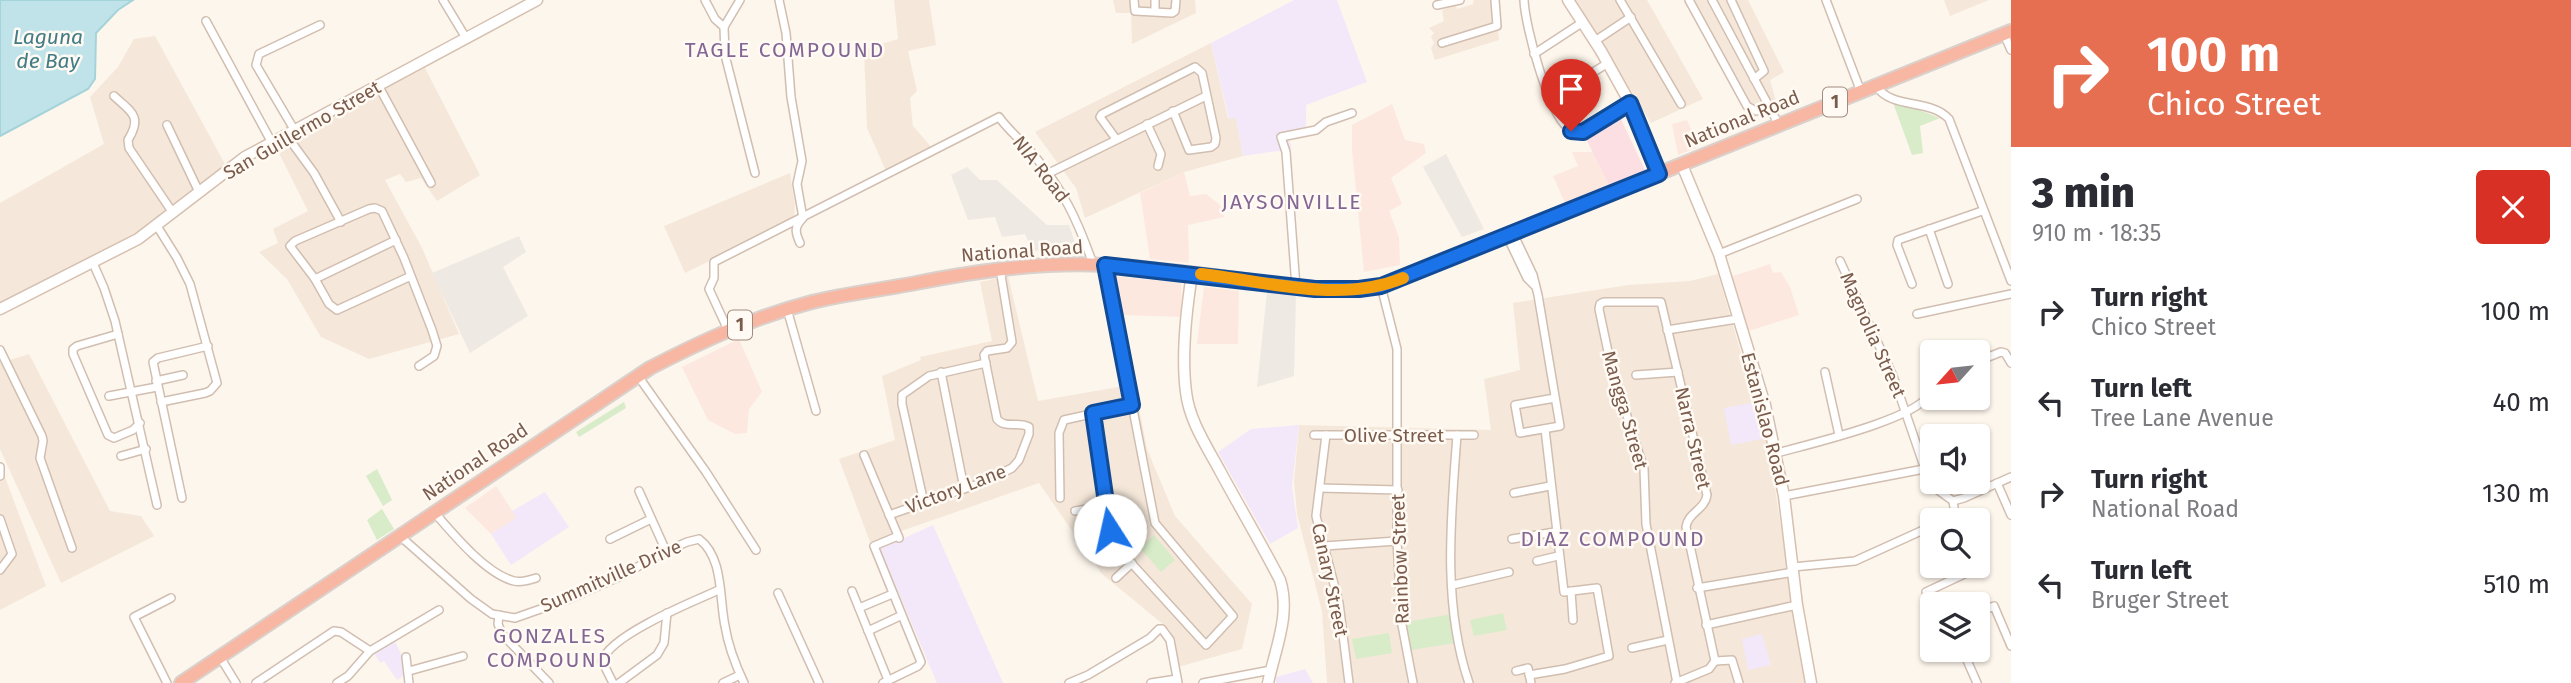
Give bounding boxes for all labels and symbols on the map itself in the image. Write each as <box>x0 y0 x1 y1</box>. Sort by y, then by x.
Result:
water label: Laguna de Bay <box>13 24 83 74</box>
district label: TAGLE COMPOUND <box>685 37 885 63</box>
pin <box>1541 59 1601 131</box>
street label: San Guillermo Street <box>219 75 385 184</box>
street label: National Road <box>1681 85 1803 153</box>
road number: 1 <box>1823 88 1847 116</box>
street label: NIA Road <box>1008 131 1074 207</box>
district label: JAYSONVILLE <box>1222 189 1362 215</box>
street label: National Road <box>960 235 1084 267</box>
street label: Magnolia Street <box>1835 269 1911 401</box>
road number: 1 <box>728 310 752 340</box>
north arrow <box>1920 340 1990 410</box>
street label: Mangga Street <box>1597 348 1653 472</box>
street label: Estanislao Road <box>1736 350 1794 488</box>
street label: Narra Street <box>1670 385 1716 492</box>
street label: National Road <box>418 418 532 506</box>
street label: Olive Street <box>1344 424 1444 447</box>
street label: Victory Lane <box>903 459 1009 519</box>
position arrow <box>1073 493 1147 567</box>
street label: Rainbow Street <box>1386 493 1414 625</box>
street label: Canary Street <box>1307 521 1353 639</box>
district label: DIAZ COMPOUND <box>1521 526 1705 552</box>
street label: Summitville Drive <box>537 535 685 617</box>
district label: GONZALES COMPOUND <box>487 623 613 673</box>

